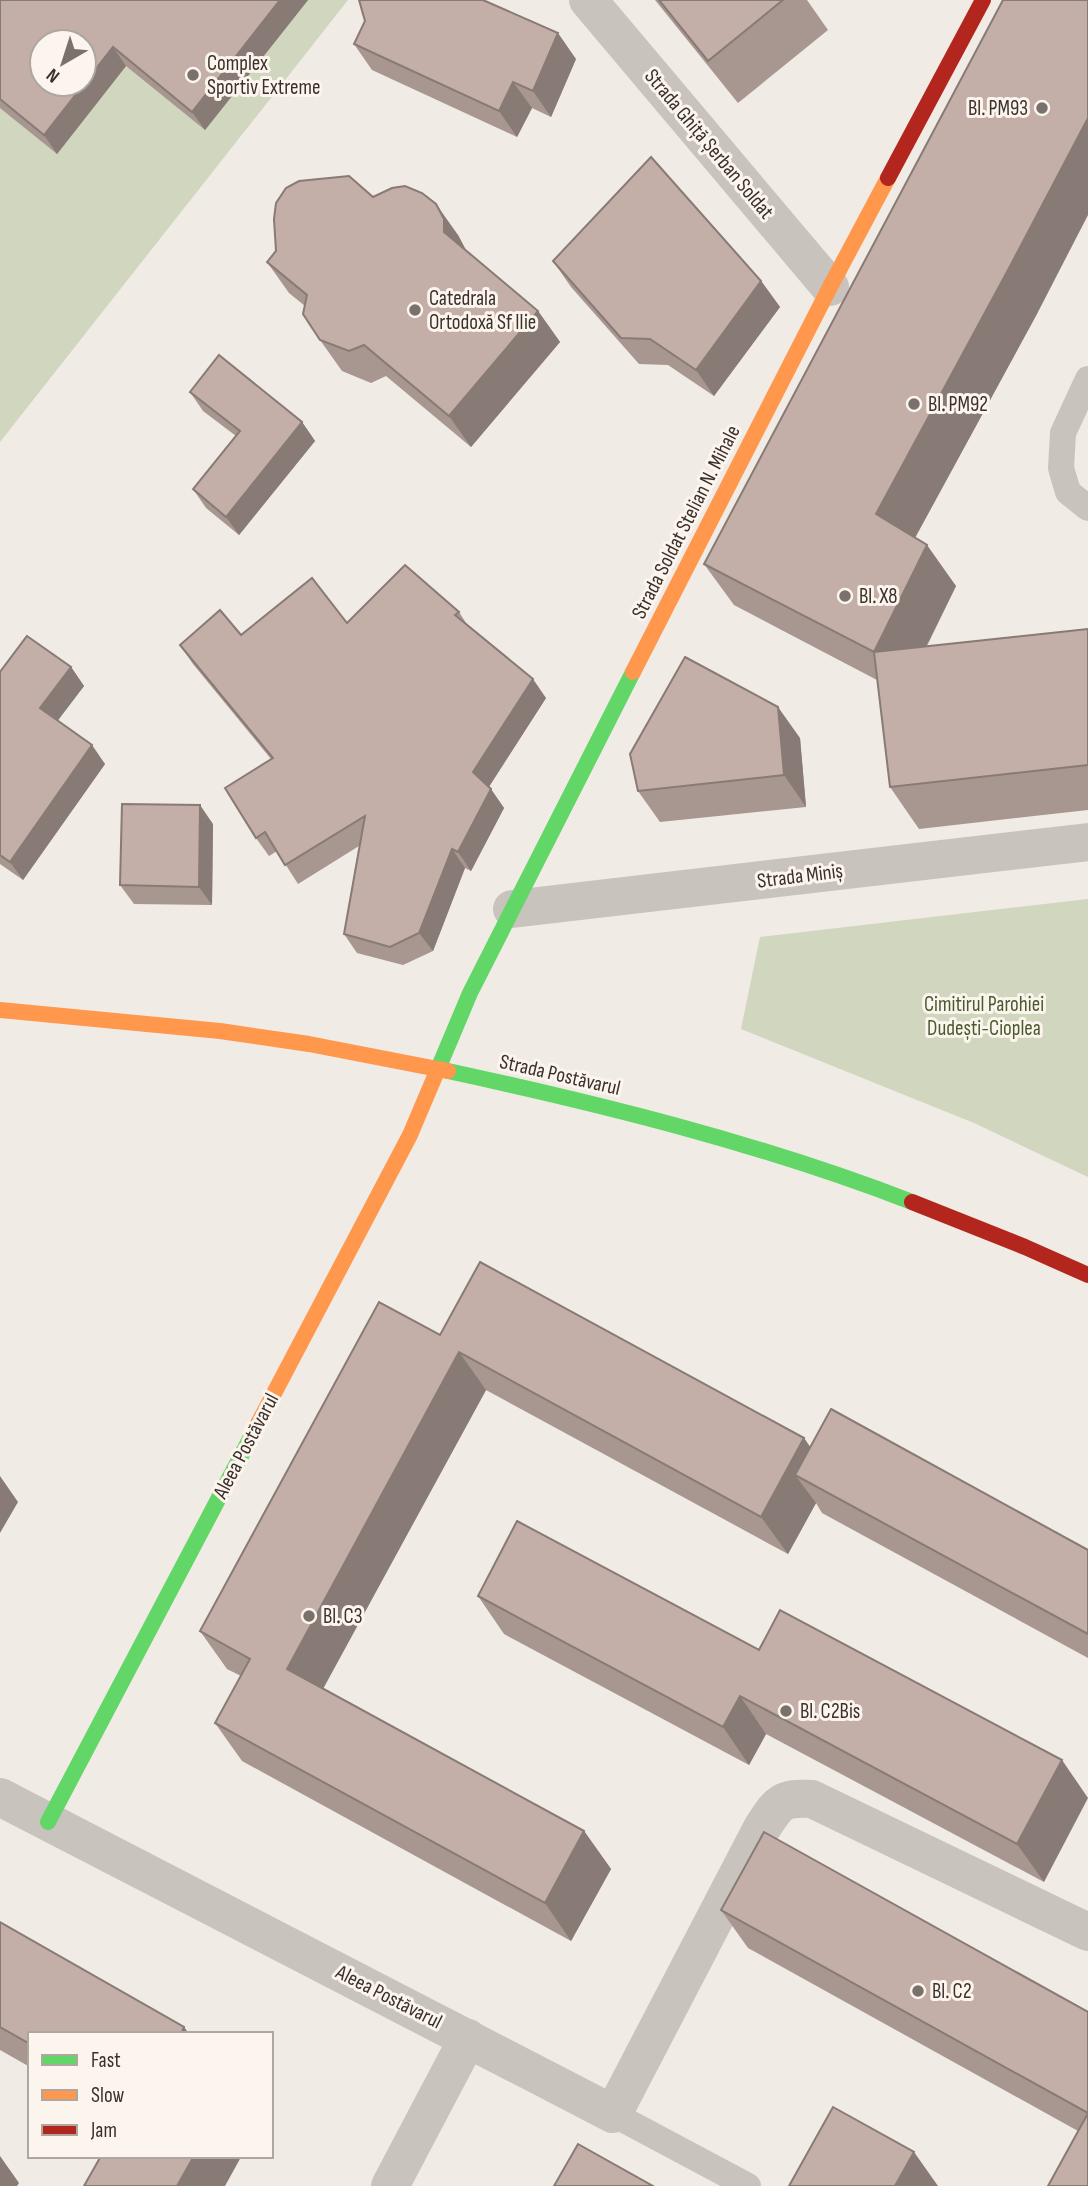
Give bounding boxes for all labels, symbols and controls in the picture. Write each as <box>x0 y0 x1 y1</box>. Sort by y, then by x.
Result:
north arrow <box>28 28 98 98</box>
place label: Complex Sportiv Extreme <box>207 51 320 100</box>
text: N <box>42 63 64 87</box>
street label: Strada Ghiță Șerban Soldat <box>639 64 779 224</box>
marker: Complex Sportiv Extreme <box>185 67 201 83</box>
place label: Bl. PM93 <box>968 96 1028 121</box>
marker: Bl. PM93 <box>1034 100 1050 116</box>
place label: Catedrala Ortodoxă Sf Ilie <box>429 286 536 335</box>
marker: Catedrala Ortodoxă Sf Ilie <box>407 302 423 318</box>
place label: Bl. PM92 <box>928 392 988 417</box>
marker: Bl. PM92 <box>906 396 922 412</box>
street label: Strada Soldat Stelian N. Mihale <box>626 421 746 623</box>
place label: Bl. X8 <box>859 584 897 609</box>
marker: Bl. X8 <box>837 588 853 604</box>
street label: Strada Miniș <box>756 858 844 894</box>
park label: Cimitirul Parohiei Dudești-Cioplea <box>924 992 1044 1041</box>
street label: Strada Postăvarul <box>497 1049 623 1101</box>
street label: Aleea Postăvarul <box>207 1389 284 1504</box>
place label: Bl. C3 <box>323 1604 363 1629</box>
marker: Bl. C3 <box>301 1608 317 1624</box>
place label: Bl. C2Bis <box>800 1699 860 1724</box>
marker: Bl. C2Bis <box>778 1703 794 1719</box>
street label: Aleea Postăvarul <box>331 1959 446 2034</box>
place label: Bl. C2 <box>932 1979 972 2004</box>
marker: Bl. C2 <box>910 1983 926 1999</box>
legend <box>28 2032 273 2158</box>
text: Fast <box>91 2048 121 2073</box>
text: Slow <box>91 2083 125 2108</box>
text: Jam <box>90 2118 117 2143</box>

